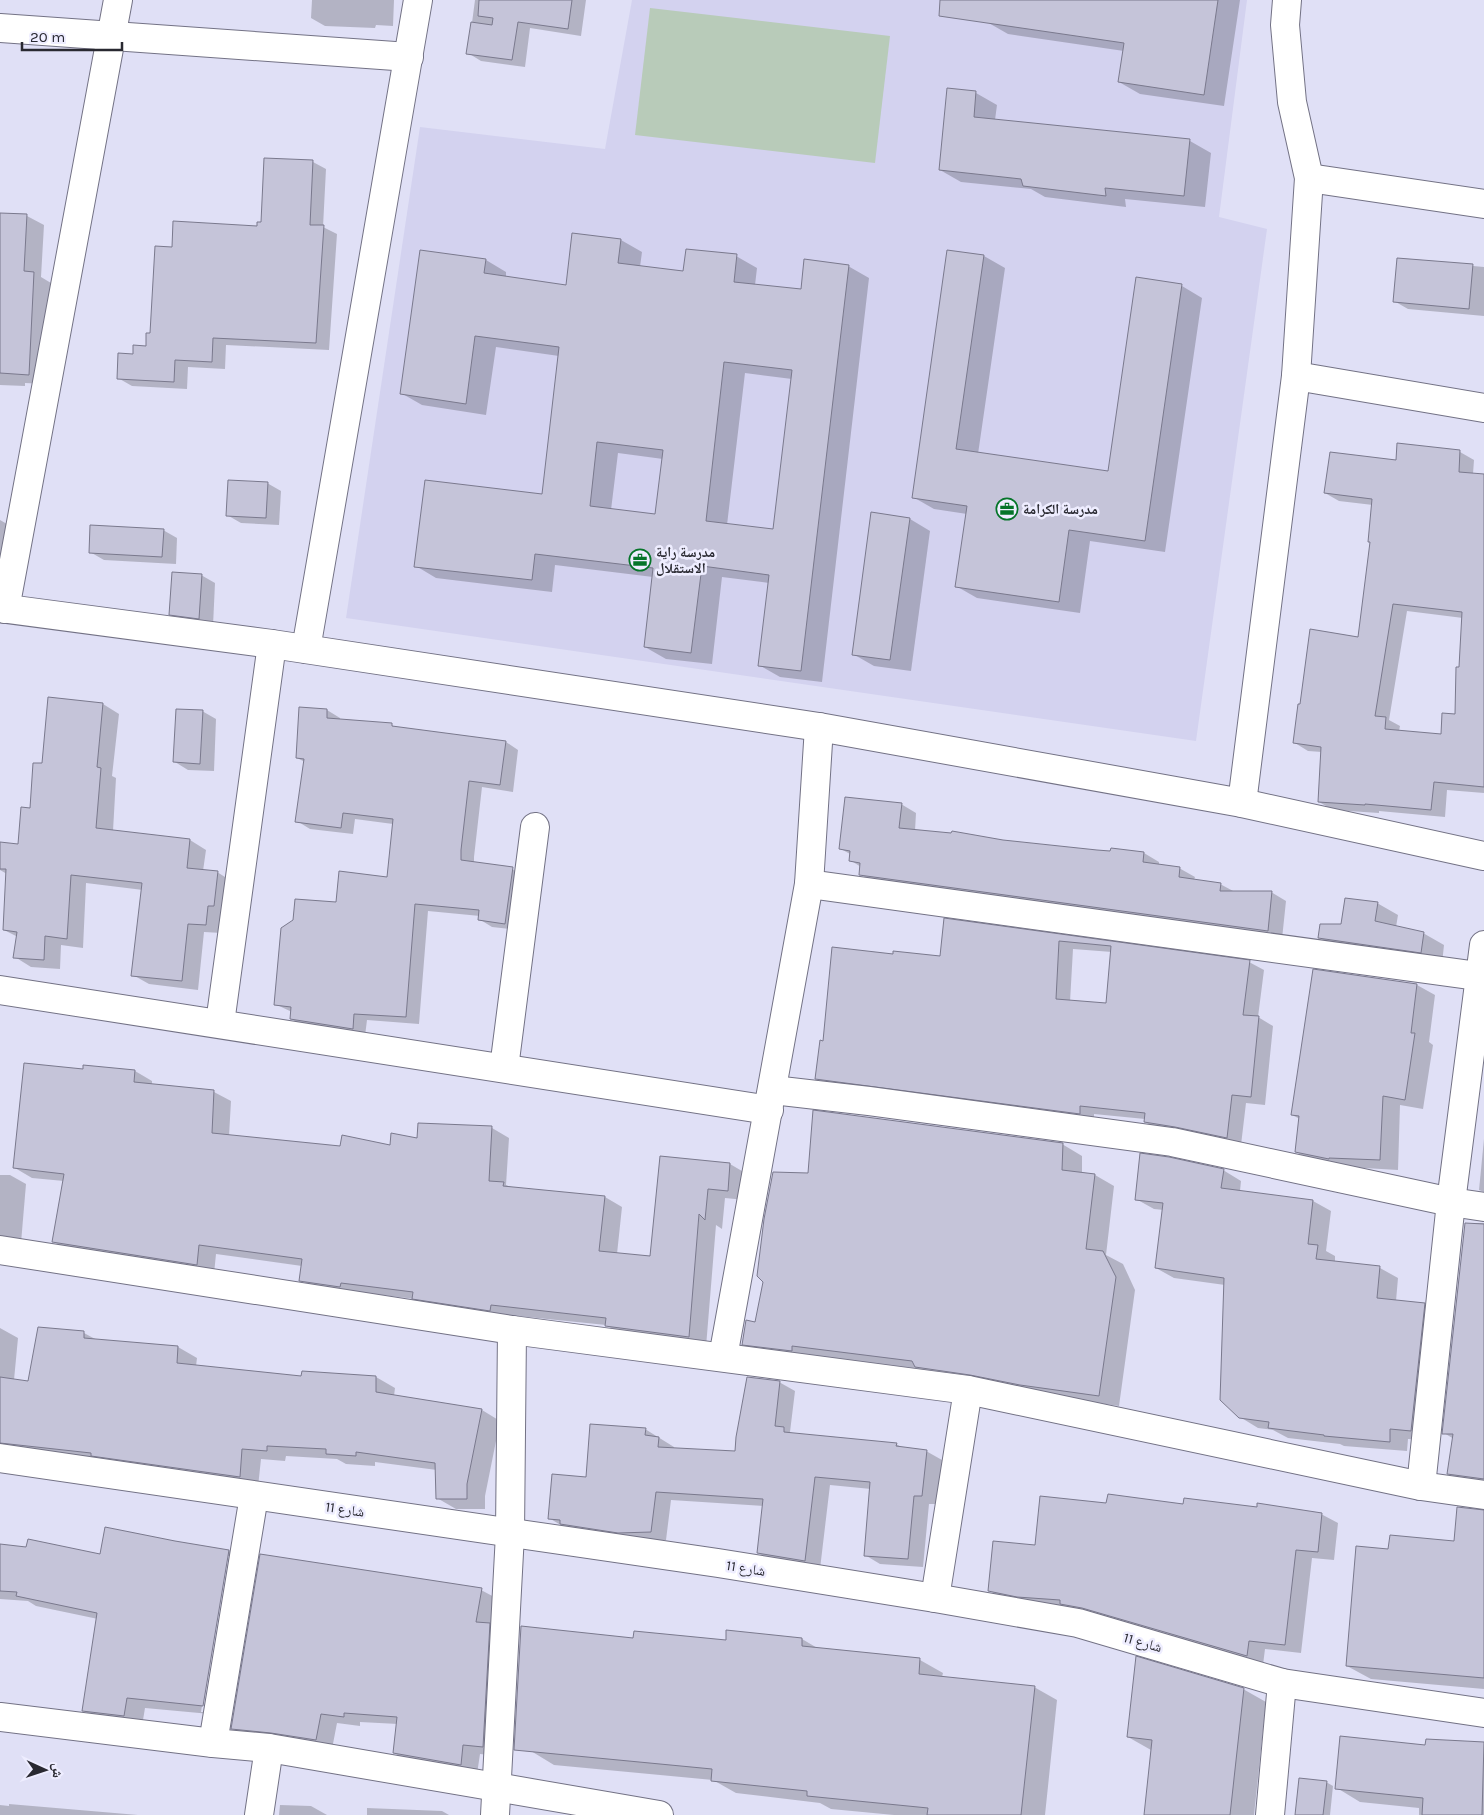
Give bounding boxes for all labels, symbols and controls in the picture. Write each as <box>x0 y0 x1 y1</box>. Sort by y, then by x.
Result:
scale bar <box>22 20 122 52</box>
text: 20 m <box>30 28 65 46</box>
office icon: مدرسة الكرامة <box>995 497 1019 521</box>
place label: مدرسة الكرامة <box>1023 501 1098 518</box>
place label: مدرسة راية الاستقلال <box>656 544 715 577</box>
office icon: مدرسة راية الاستقلال <box>628 548 652 572</box>
street label: شارع 11 <box>324 1498 366 1522</box>
street label: شارع 11 <box>725 1557 767 1581</box>
street label: شارع 11 <box>1121 1629 1164 1657</box>
north arrow <box>20 1745 70 1795</box>
text: ش <box>49 1763 66 1779</box>

